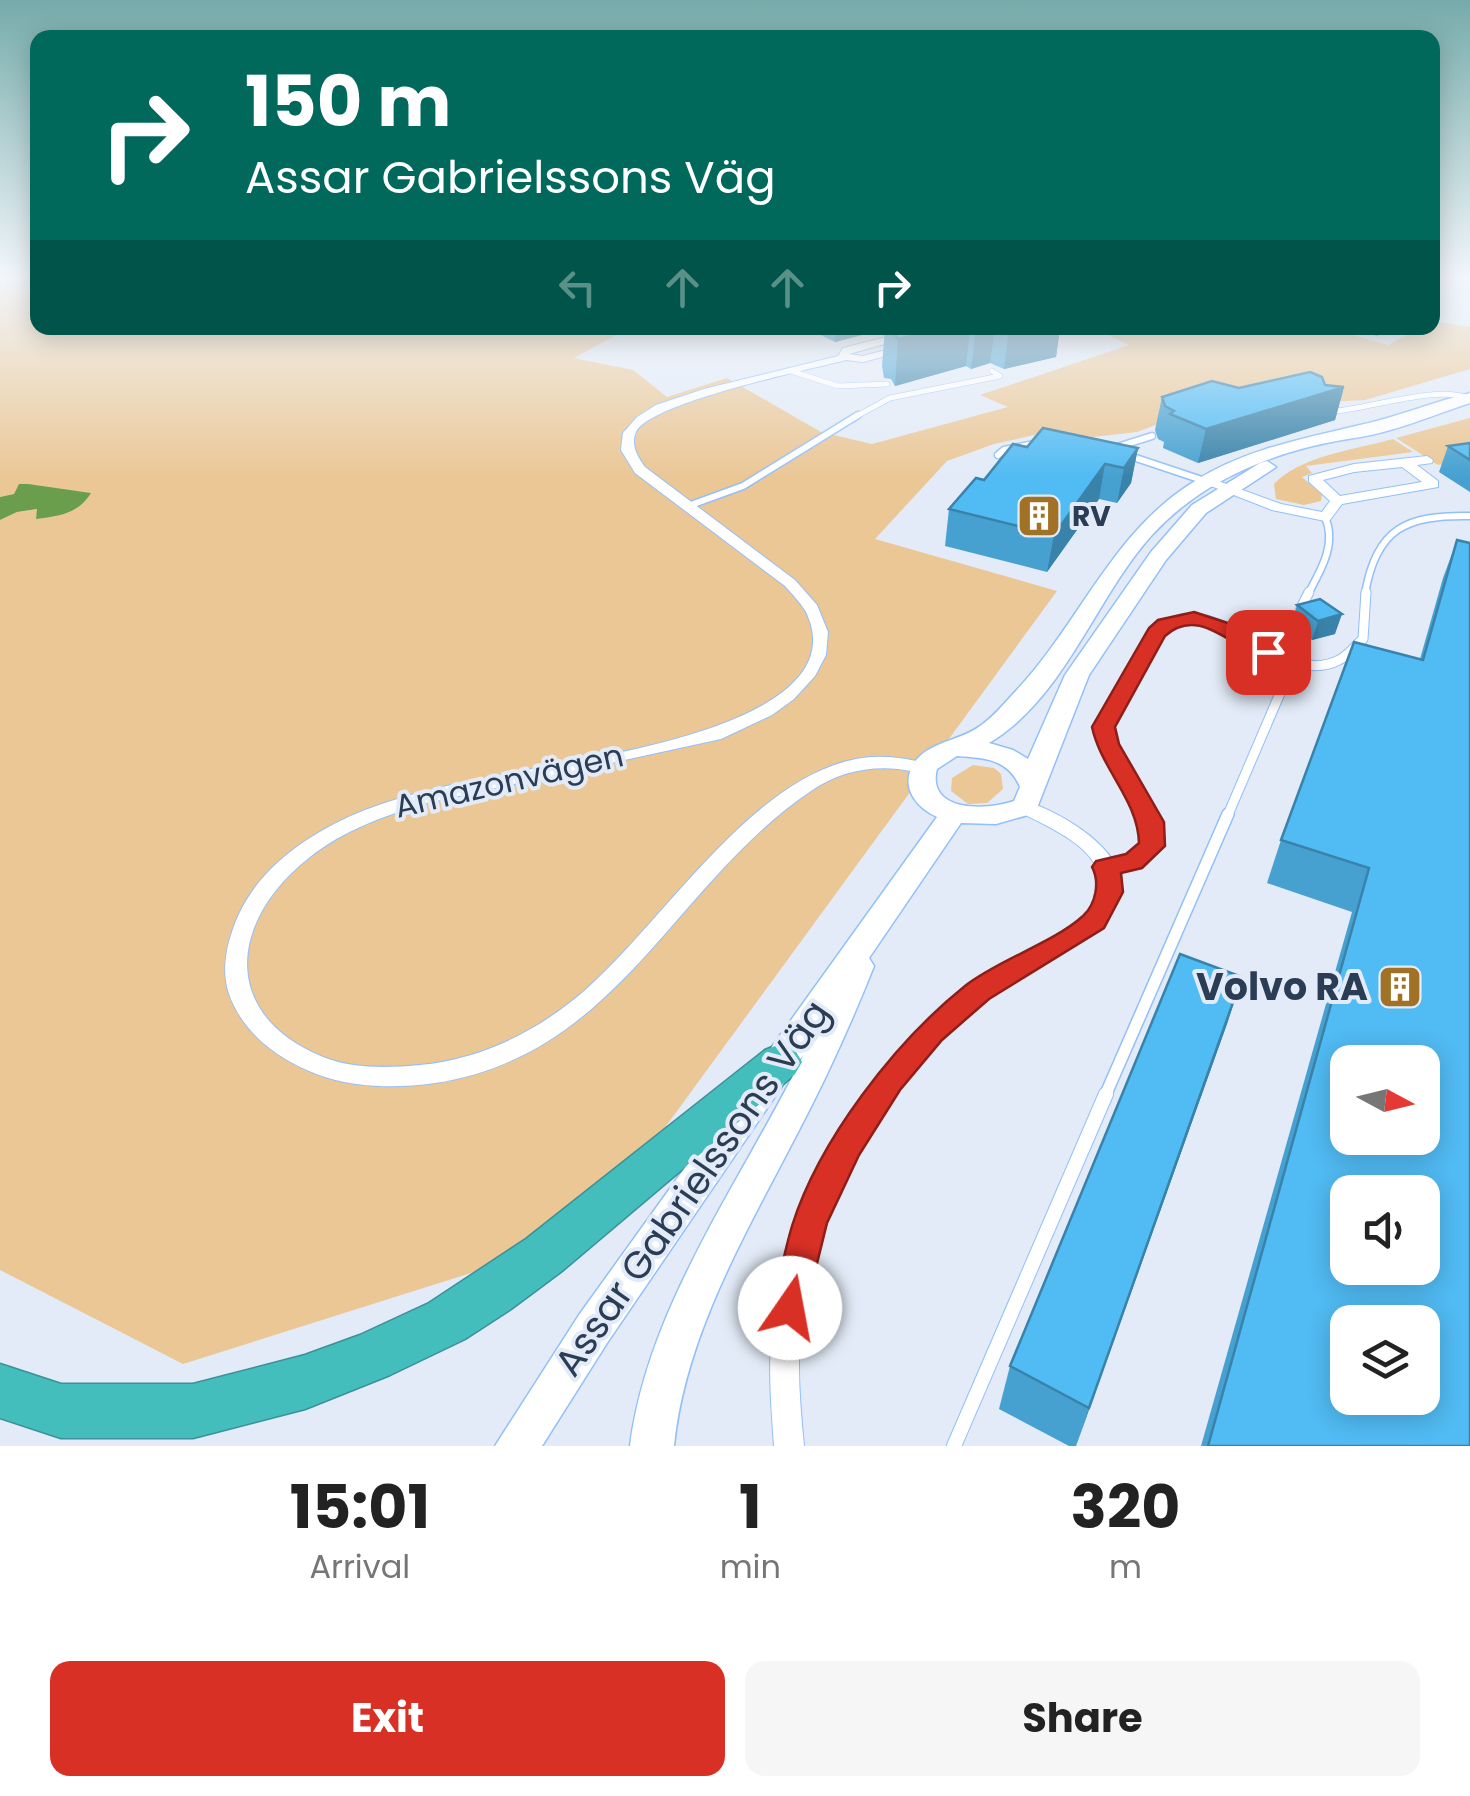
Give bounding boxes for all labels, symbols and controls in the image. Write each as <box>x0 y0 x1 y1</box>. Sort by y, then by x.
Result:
text: 150 m <box>245 52 451 151</box>
icon: right <box>80 70 210 200</box>
text: Assar Gabrielssons Väg <box>245 146 776 209</box>
icon: left <box>550 260 605 315</box>
icon: ahead <box>655 260 710 315</box>
icon: ahead <box>760 260 815 315</box>
icon: right <box>865 260 920 315</box>
building icon: RV <box>1016 493 1062 539</box>
place label: RV <box>1072 497 1111 536</box>
pin <box>1226 610 1311 695</box>
icon: arrive <box>1241 625 1296 680</box>
street label: Amazonvägen <box>390 732 628 829</box>
place label: Volvo RA <box>1196 960 1368 1013</box>
building icon: Volvo RA <box>1377 964 1423 1010</box>
street label: Assar Gabrielssons Väg <box>541 989 842 1386</box>
north arrow <box>1330 1045 1440 1155</box>
map controls <box>1330 1045 1440 1415</box>
button: sound <box>1330 1175 1440 1285</box>
position arrow <box>738 1256 842 1360</box>
button: layers <box>1330 1305 1440 1415</box>
text: 15:01 <box>290 1465 430 1549</box>
text: 1 <box>739 1465 762 1549</box>
text: 320 <box>1071 1465 1180 1549</box>
text: Arrival <box>309 1544 410 1589</box>
text: min <box>720 1544 781 1589</box>
text: m <box>1109 1544 1142 1589</box>
button: Exit <box>50 1661 725 1776</box>
button: Share <box>745 1661 1420 1776</box>

